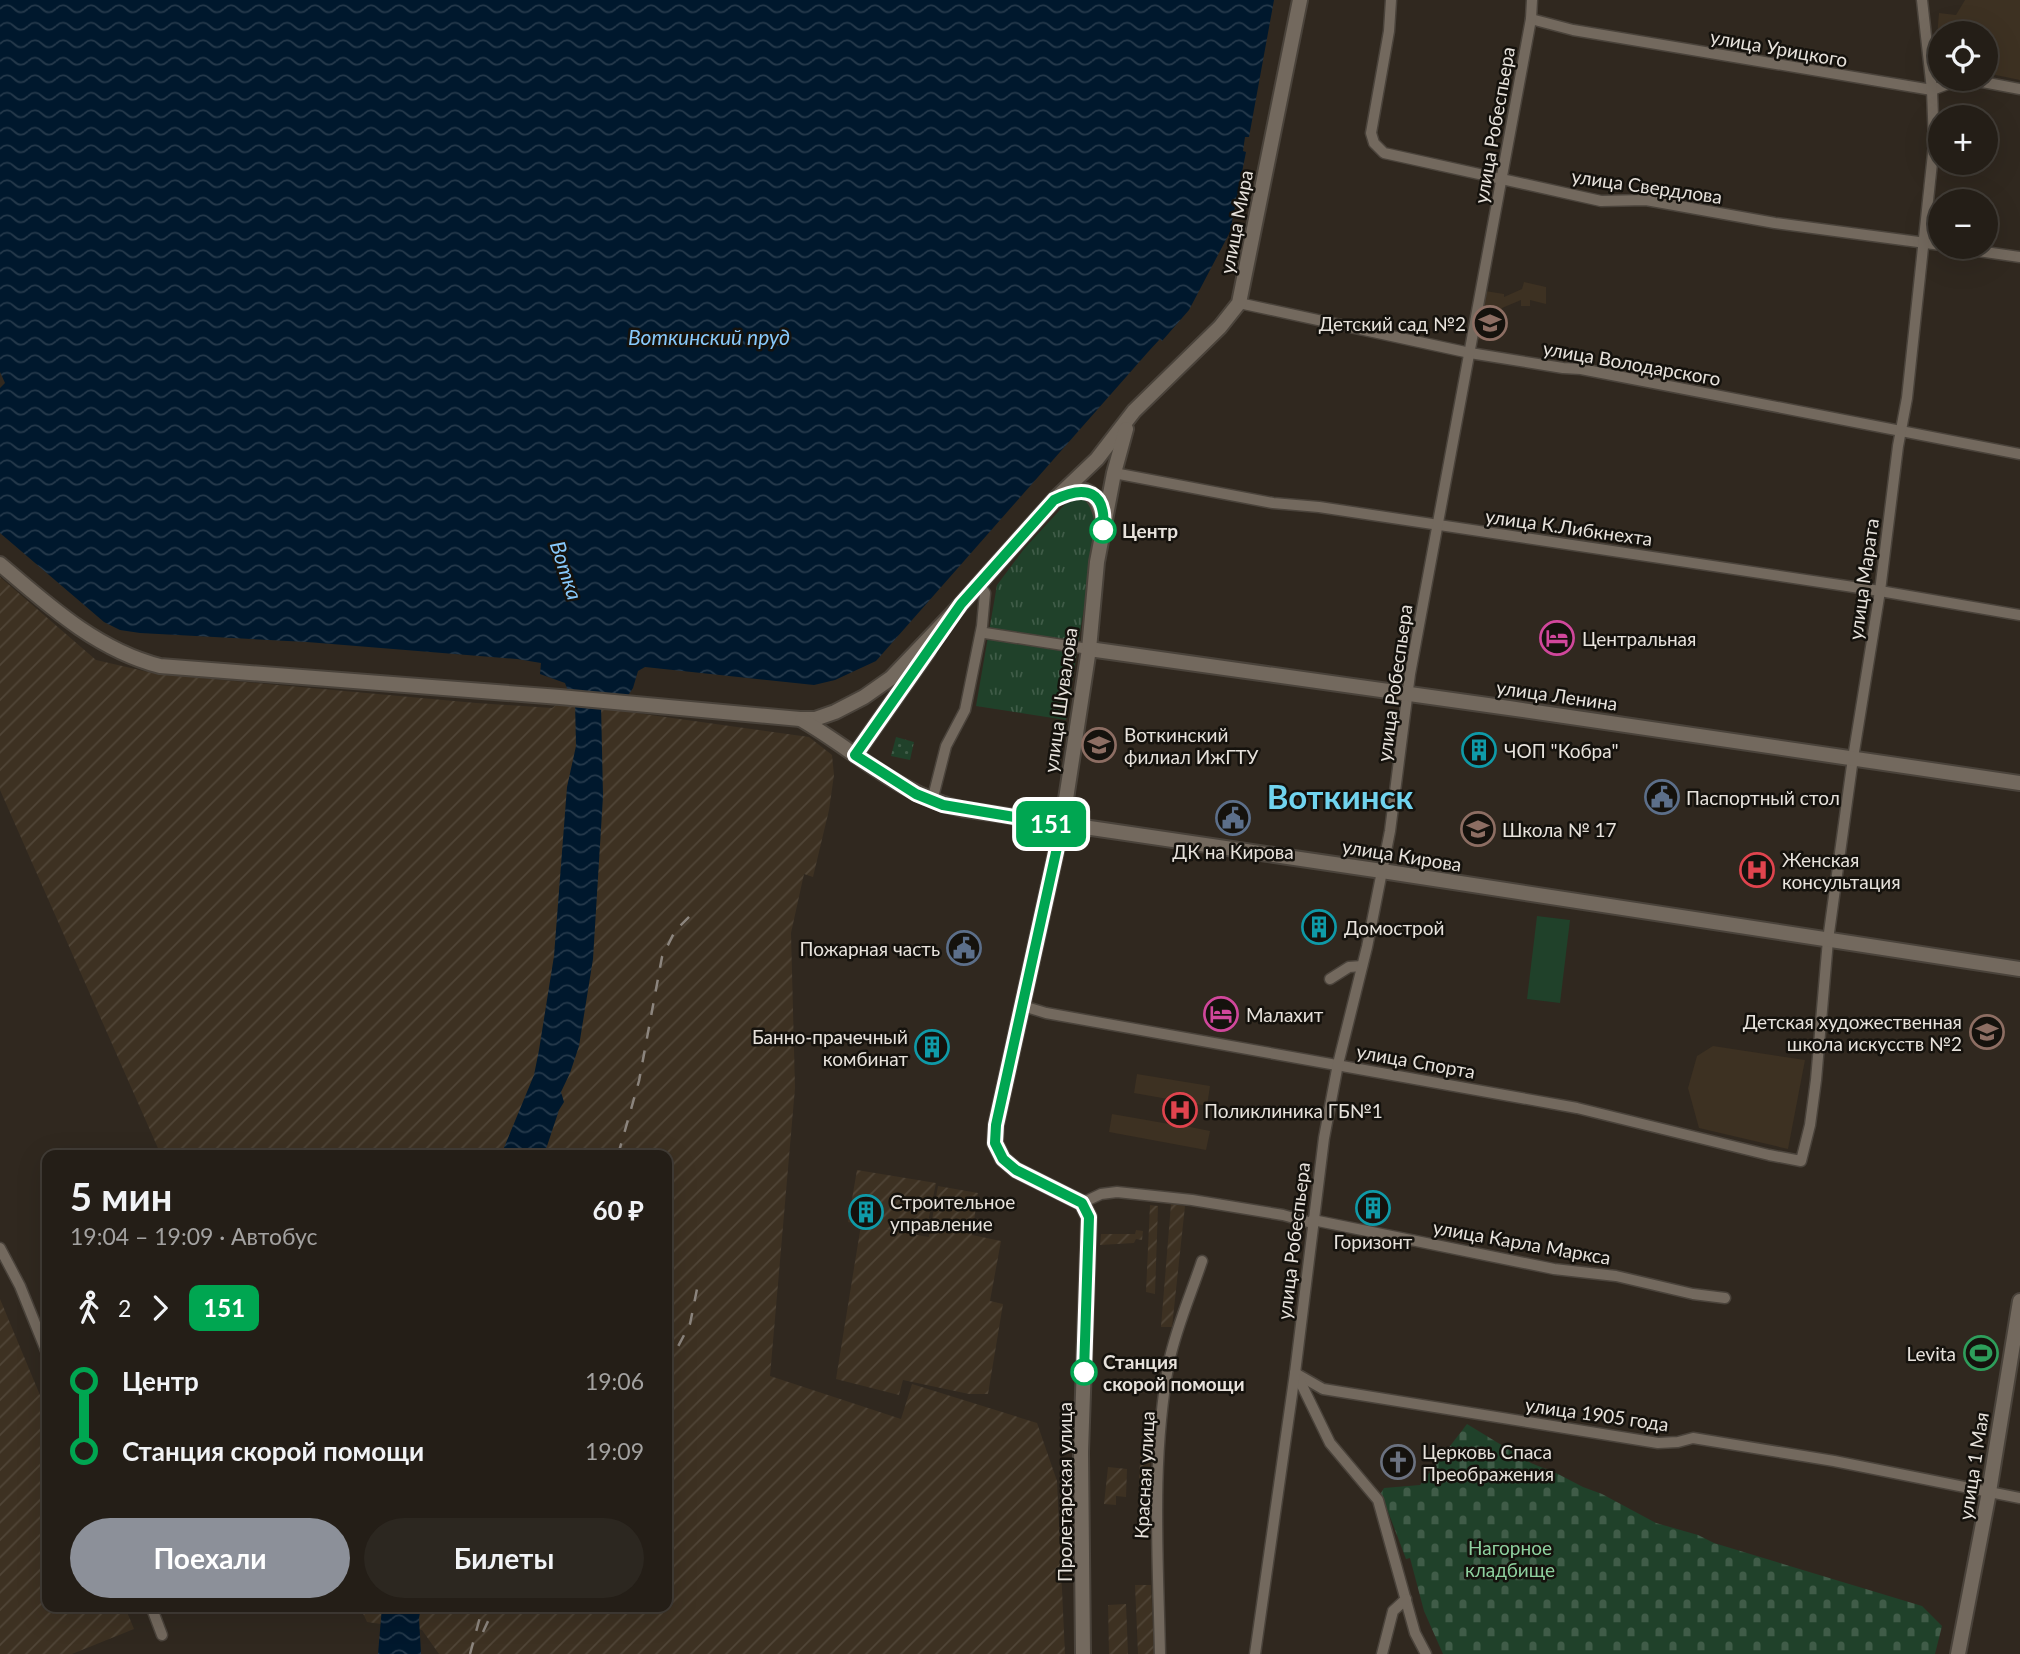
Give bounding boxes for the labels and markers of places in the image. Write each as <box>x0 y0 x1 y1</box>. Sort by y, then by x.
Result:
school or university icon: Детский сад №2 <box>1471 304 1509 342</box>
place label: Детский сад №2 <box>1319 312 1466 335</box>
marker: Центр <box>1090 517 1116 543</box>
place label: Центр <box>1122 519 1178 542</box>
hotel icon: Центральная <box>1538 619 1576 657</box>
place label: Центральная <box>1582 627 1696 650</box>
place label: Воткинский филиал ИжГТУ <box>1124 723 1259 768</box>
school or university icon: Воткинский филиал ИжГТУ <box>1080 726 1118 764</box>
building icon: ЧОП "Кобра" <box>1460 731 1498 769</box>
place label: ЧОП "Кобра" <box>1504 739 1618 762</box>
public building icon: Паспортный стол <box>1643 778 1681 816</box>
place label: Паспортный стол <box>1686 786 1840 809</box>
public building icon: ДК на Кирова <box>1214 799 1252 837</box>
school or university icon: Школа № 17 <box>1459 810 1497 848</box>
place label: Школа № 17 <box>1502 818 1617 841</box>
place label: ДК на Кирова <box>1172 840 1294 863</box>
place label: Женская консультация <box>1782 848 1901 893</box>
hospital icon: Женская консультация <box>1738 851 1776 889</box>
building icon: Домострой <box>1300 908 1338 946</box>
place label: Домострой <box>1344 916 1444 939</box>
public building icon: Пожарная часть <box>945 929 983 967</box>
place label: Пожарная часть <box>800 937 940 960</box>
hotel icon: Малахит <box>1202 995 1240 1033</box>
place label: Малахит <box>1246 1003 1324 1026</box>
place label: Детская художественная школа искусств №2 <box>1743 1010 1962 1055</box>
school or university icon: Детская художественная школа искусств №2 <box>1968 1013 2006 1051</box>
place label: Банно-прачечный комбинат <box>752 1025 908 1070</box>
building icon: Банно-прачечный комбинат <box>913 1028 951 1066</box>
hospital icon: Поликлиника ГБ№1 <box>1161 1091 1199 1129</box>
place label: Поликлиника ГБ№1 <box>1204 1099 1383 1122</box>
building icon: Горизонт <box>1354 1189 1392 1227</box>
place label: Строительное управление <box>890 1190 1015 1235</box>
building icon: Строительное управление <box>847 1193 885 1231</box>
place label: Горизонт <box>1334 1230 1413 1253</box>
sports icon: Levita <box>1962 1334 2000 1372</box>
place label: Levita <box>1906 1342 1956 1365</box>
place label: Станция скорой помощи <box>1103 1350 1245 1395</box>
marker: Станция скорой помощи <box>1071 1359 1097 1385</box>
place label: Церковь Спаса Преображения <box>1422 1440 1554 1485</box>
church icon: Церковь Спаса Преображения <box>1379 1443 1417 1481</box>

